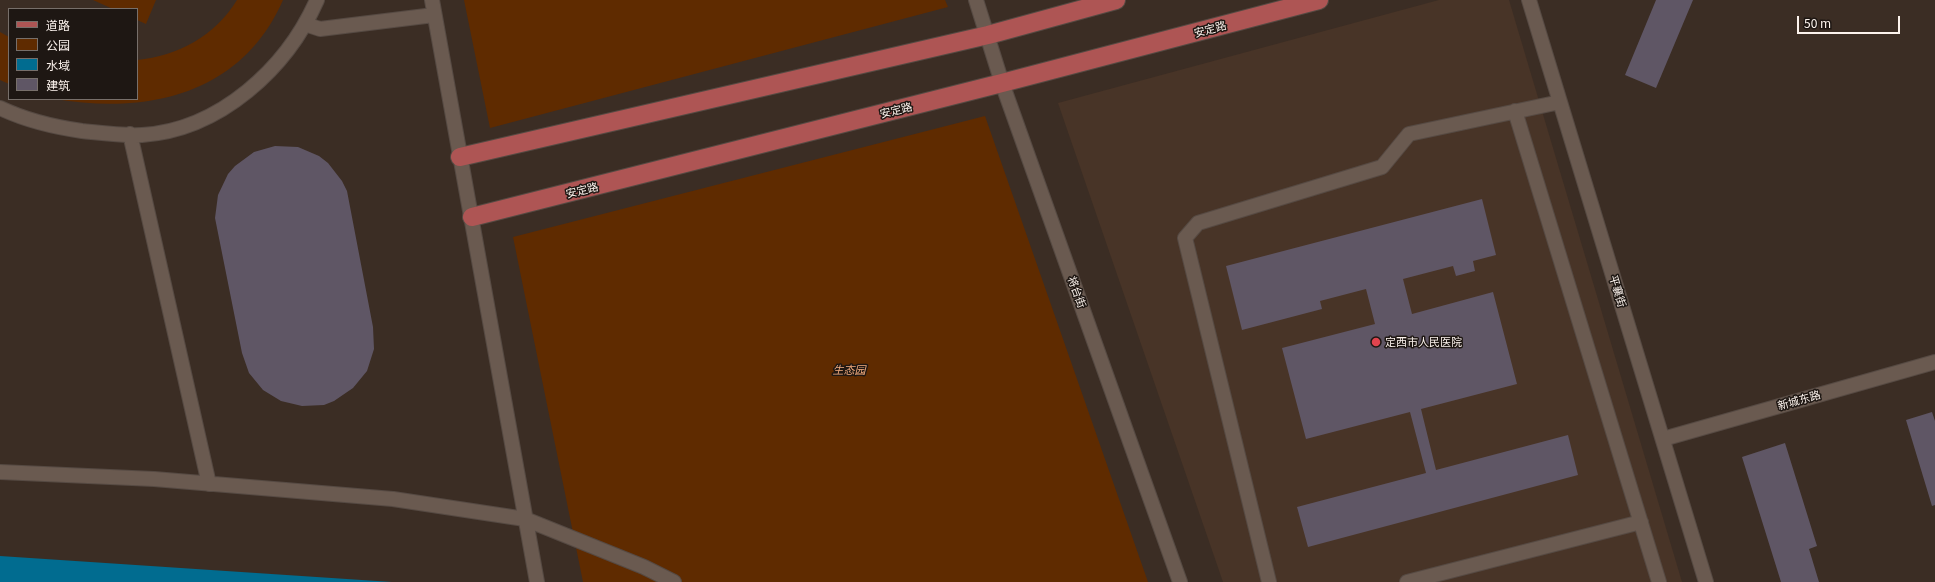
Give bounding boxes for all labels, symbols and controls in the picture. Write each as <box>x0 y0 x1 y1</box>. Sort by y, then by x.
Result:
legend <box>8 8 138 100</box>
scale bar <box>1799 8 1902 34</box>
text: 50 m <box>1804 14 1831 31</box>
text: 道路 <box>46 16 70 33</box>
street label: 安定路 <box>1192 18 1228 40</box>
text: 公园 <box>46 36 70 53</box>
text: 水域 <box>46 56 70 73</box>
text: 建筑 <box>46 76 70 93</box>
street label: 安定路 <box>878 100 914 120</box>
street label: 安定路 <box>564 180 600 200</box>
street label: 平襄街 <box>1607 273 1629 309</box>
street label: 将台街 <box>1065 274 1089 310</box>
place label: 定西市人民医院 <box>1385 335 1462 349</box>
marker: 定西市人民医院 <box>1370 336 1382 348</box>
park label: 生态园 <box>833 363 865 377</box>
street label: 新城东路 <box>1776 388 1822 412</box>

